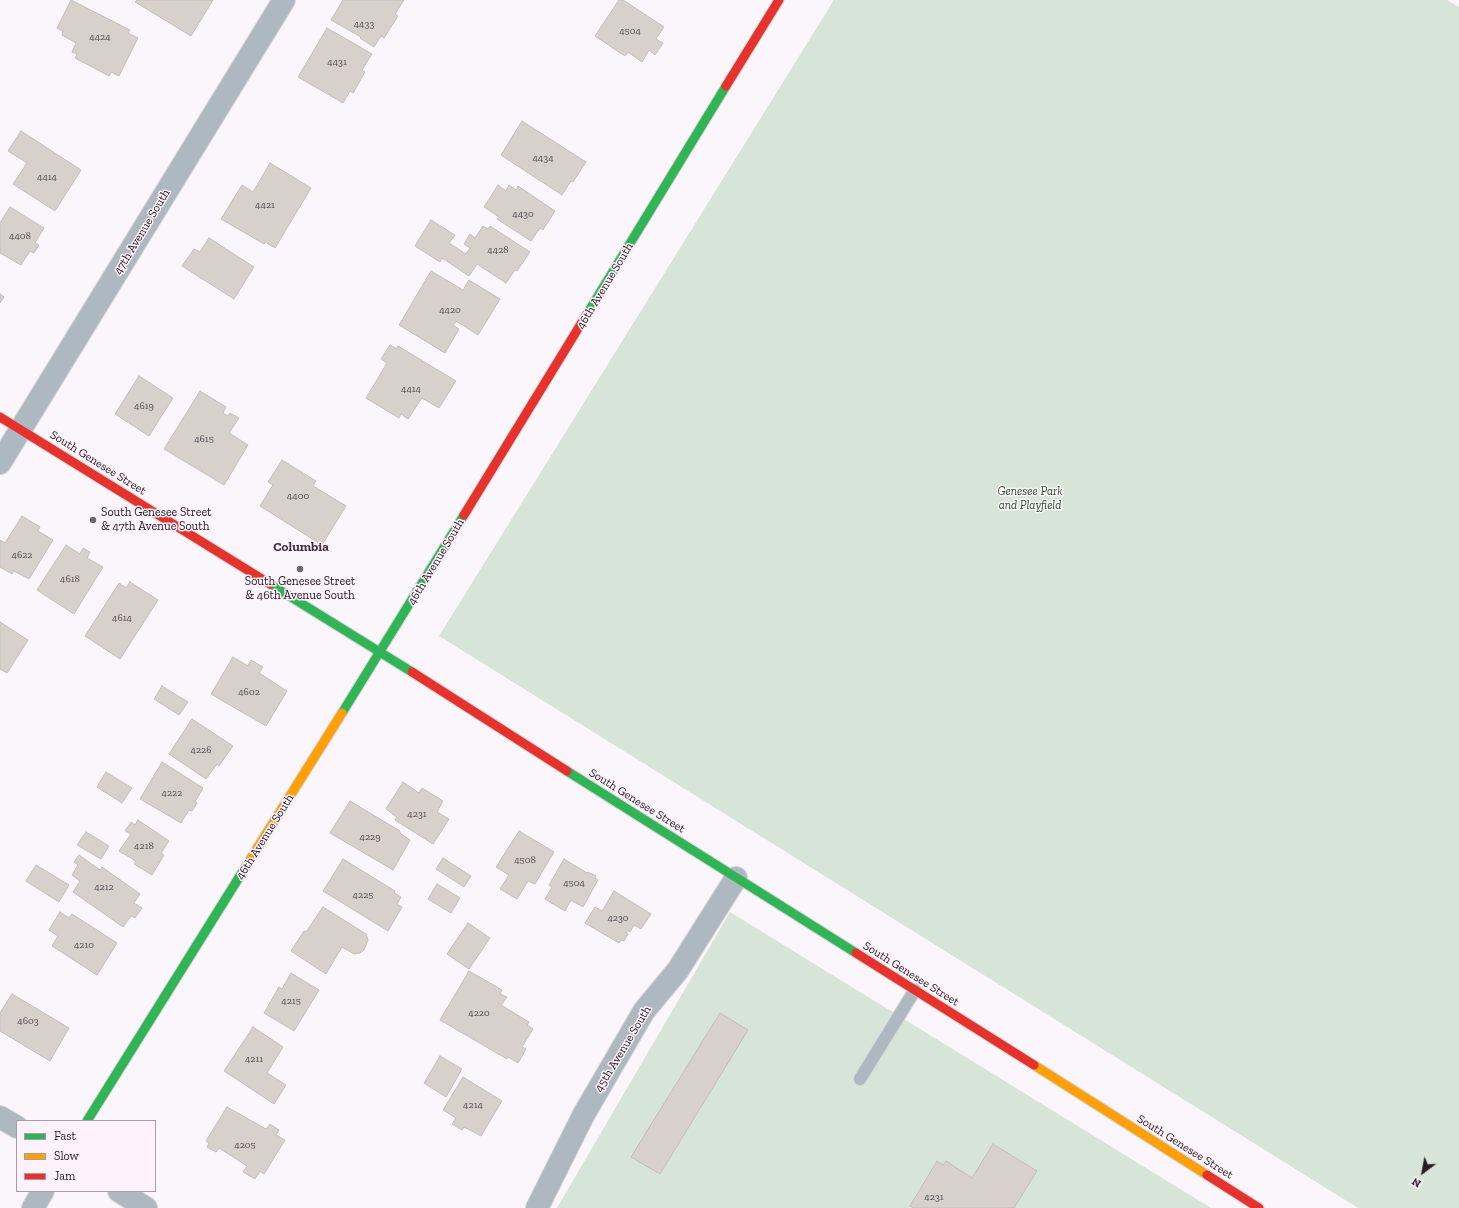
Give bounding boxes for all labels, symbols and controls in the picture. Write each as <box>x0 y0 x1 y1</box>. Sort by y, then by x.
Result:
house number: 4433 <box>354 18 374 30</box>
house number: 4504 <box>619 25 641 37</box>
house number: 4424 <box>89 31 111 43</box>
house number: 4431 <box>327 56 347 68</box>
house number: 4434 <box>532 152 554 164</box>
house number: 4414 <box>37 171 57 183</box>
street label: 47th Avenue South <box>111 187 173 277</box>
house number: 4421 <box>255 199 275 211</box>
house number: 4430 <box>512 208 534 220</box>
house number: 4408 <box>9 230 31 242</box>
street label: 46th Avenue South <box>574 240 636 332</box>
house number: 4428 <box>487 244 509 256</box>
house number: 4420 <box>439 304 461 316</box>
house number: 4414 <box>401 383 421 395</box>
house number: 4619 <box>134 400 154 412</box>
street label: South Genesee Street <box>47 428 149 498</box>
house number: 4615 <box>194 433 214 445</box>
park label: Genesee Park and Playfield <box>997 485 1063 513</box>
house number: 4400 <box>287 490 309 502</box>
place label: South Genesee Street & 47th Avenue South <box>101 506 212 534</box>
marker: South Genesee Street & 47th Avenue South <box>88 515 98 525</box>
street label: 46th Avenue South <box>405 516 467 608</box>
district label: Columbia <box>273 539 329 555</box>
house number: 4622 <box>12 549 32 561</box>
marker: South Genesee Street & 46th Avenue South <box>295 564 305 574</box>
house number: 4618 <box>60 573 80 585</box>
place label: South Genesee Street & 46th Avenue South <box>245 575 355 603</box>
house number: 4614 <box>112 612 132 624</box>
house number: 4602 <box>238 686 260 698</box>
house number: 4226 <box>191 744 211 756</box>
street label: South Genesee Street <box>586 766 688 836</box>
house number: 4222 <box>162 787 182 799</box>
street label: 46th Avenue South <box>233 792 297 882</box>
house number: 4231 <box>407 808 427 820</box>
house number: 4229 <box>360 831 380 843</box>
house number: 4218 <box>134 840 154 852</box>
house number: 4508 <box>514 854 536 866</box>
house number: 4504 <box>563 877 585 889</box>
house number: 4212 <box>94 881 114 893</box>
house number: 4225 <box>353 889 373 901</box>
house number: 4230 <box>607 912 629 924</box>
house number: 4210 <box>74 939 94 951</box>
street label: South Genesee Street <box>860 939 962 1009</box>
house number: 4215 <box>281 995 301 1007</box>
street label: 45th Avenue South <box>592 1003 654 1095</box>
house number: 4220 <box>468 1007 490 1019</box>
house number: 4603 <box>17 1015 39 1027</box>
house number: 4211 <box>245 1053 263 1065</box>
house number: 4214 <box>463 1099 483 1111</box>
street label: South Genesee Street <box>1134 1112 1236 1182</box>
legend <box>16 1120 156 1192</box>
text: Fast <box>54 1129 76 1143</box>
house number: 4205 <box>234 1139 256 1151</box>
text: Slow <box>54 1149 79 1163</box>
north arrow <box>1403 1152 1443 1192</box>
text: Jam <box>54 1169 75 1183</box>
text: N <box>1409 1175 1423 1190</box>
house number: 4231 <box>924 1191 944 1203</box>

